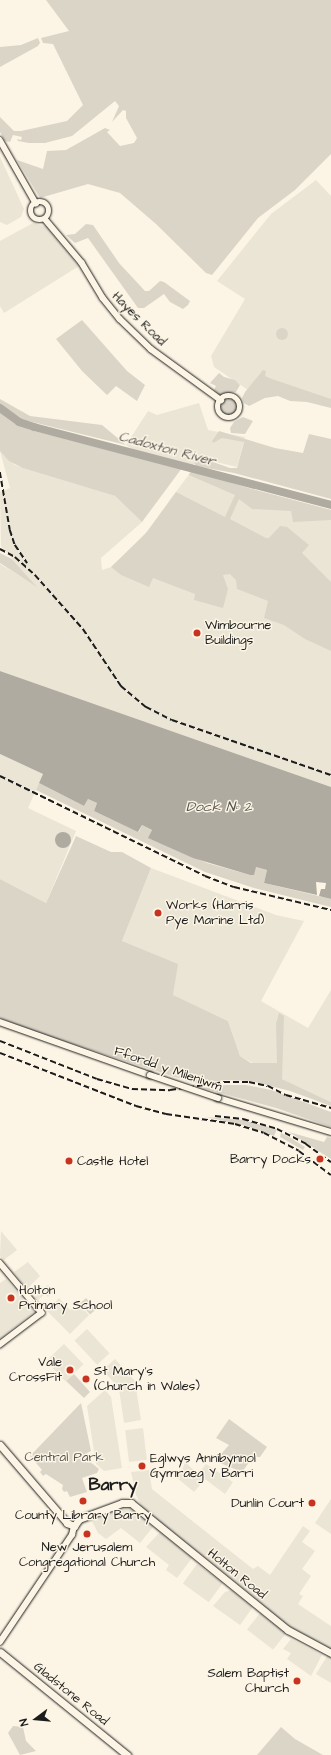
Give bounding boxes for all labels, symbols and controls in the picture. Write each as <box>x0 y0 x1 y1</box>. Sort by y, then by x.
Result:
street label: Hayes Road <box>109 289 169 349</box>
water label: Cadoxton River <box>117 428 217 470</box>
place label: Wimbourne Buildings <box>205 618 271 649</box>
marker: Wimbourne Buildings <box>192 628 202 638</box>
water label: Dock Nº 2 <box>186 799 252 815</box>
place label: Works (Harris Pye Marine Ltd) <box>166 898 264 929</box>
marker: Works (Harris Pye Marine Ltd) <box>153 908 163 918</box>
street label: Ffordd y Mileniwm <box>112 1043 224 1095</box>
place label: Barry Docks <box>230 1151 311 1167</box>
place label: Castle Hotel <box>77 1153 148 1169</box>
marker: Barry Docks <box>314 1153 326 1165</box>
marker: Castle Hotel <box>64 1156 74 1166</box>
place label: Holton Primary School <box>19 1283 112 1314</box>
marker: Holton Primary School <box>6 1293 16 1303</box>
place label: Vale CrossFit <box>9 1355 62 1386</box>
place label: St Mary's (Church in Wales) <box>94 1364 200 1395</box>
marker: Vale CrossFit <box>65 1365 75 1375</box>
marker: St Mary's (Church in Wales) <box>81 1374 91 1384</box>
park label: Central Park <box>24 1449 104 1465</box>
place label: Eglwys Annibynnol Gymraeg Y Barri <box>150 1451 256 1482</box>
marker: Eglwys Annibynnol Gymraeg Y Barri <box>137 1461 147 1471</box>
district label: Barry <box>89 1476 137 1496</box>
place label: Dunlin Court <box>231 1495 304 1511</box>
marker: County Library Barry <box>78 1496 88 1506</box>
marker: Dunlin Court <box>307 1498 317 1508</box>
place label: County Library Barry <box>15 1507 151 1523</box>
marker: New Jerusalem Congregational Church <box>82 1529 92 1539</box>
place label: New Jerusalem Congregational Church <box>19 1540 155 1571</box>
street label: Holton Road <box>204 1545 270 1603</box>
street label: Gladstone Road <box>30 1659 112 1729</box>
place label: Salem Baptist Church <box>208 1666 289 1697</box>
marker: Salem Baptist Church <box>292 1676 302 1686</box>
north arrow <box>16 1699 56 1739</box>
text: N <box>16 1717 32 1728</box>

